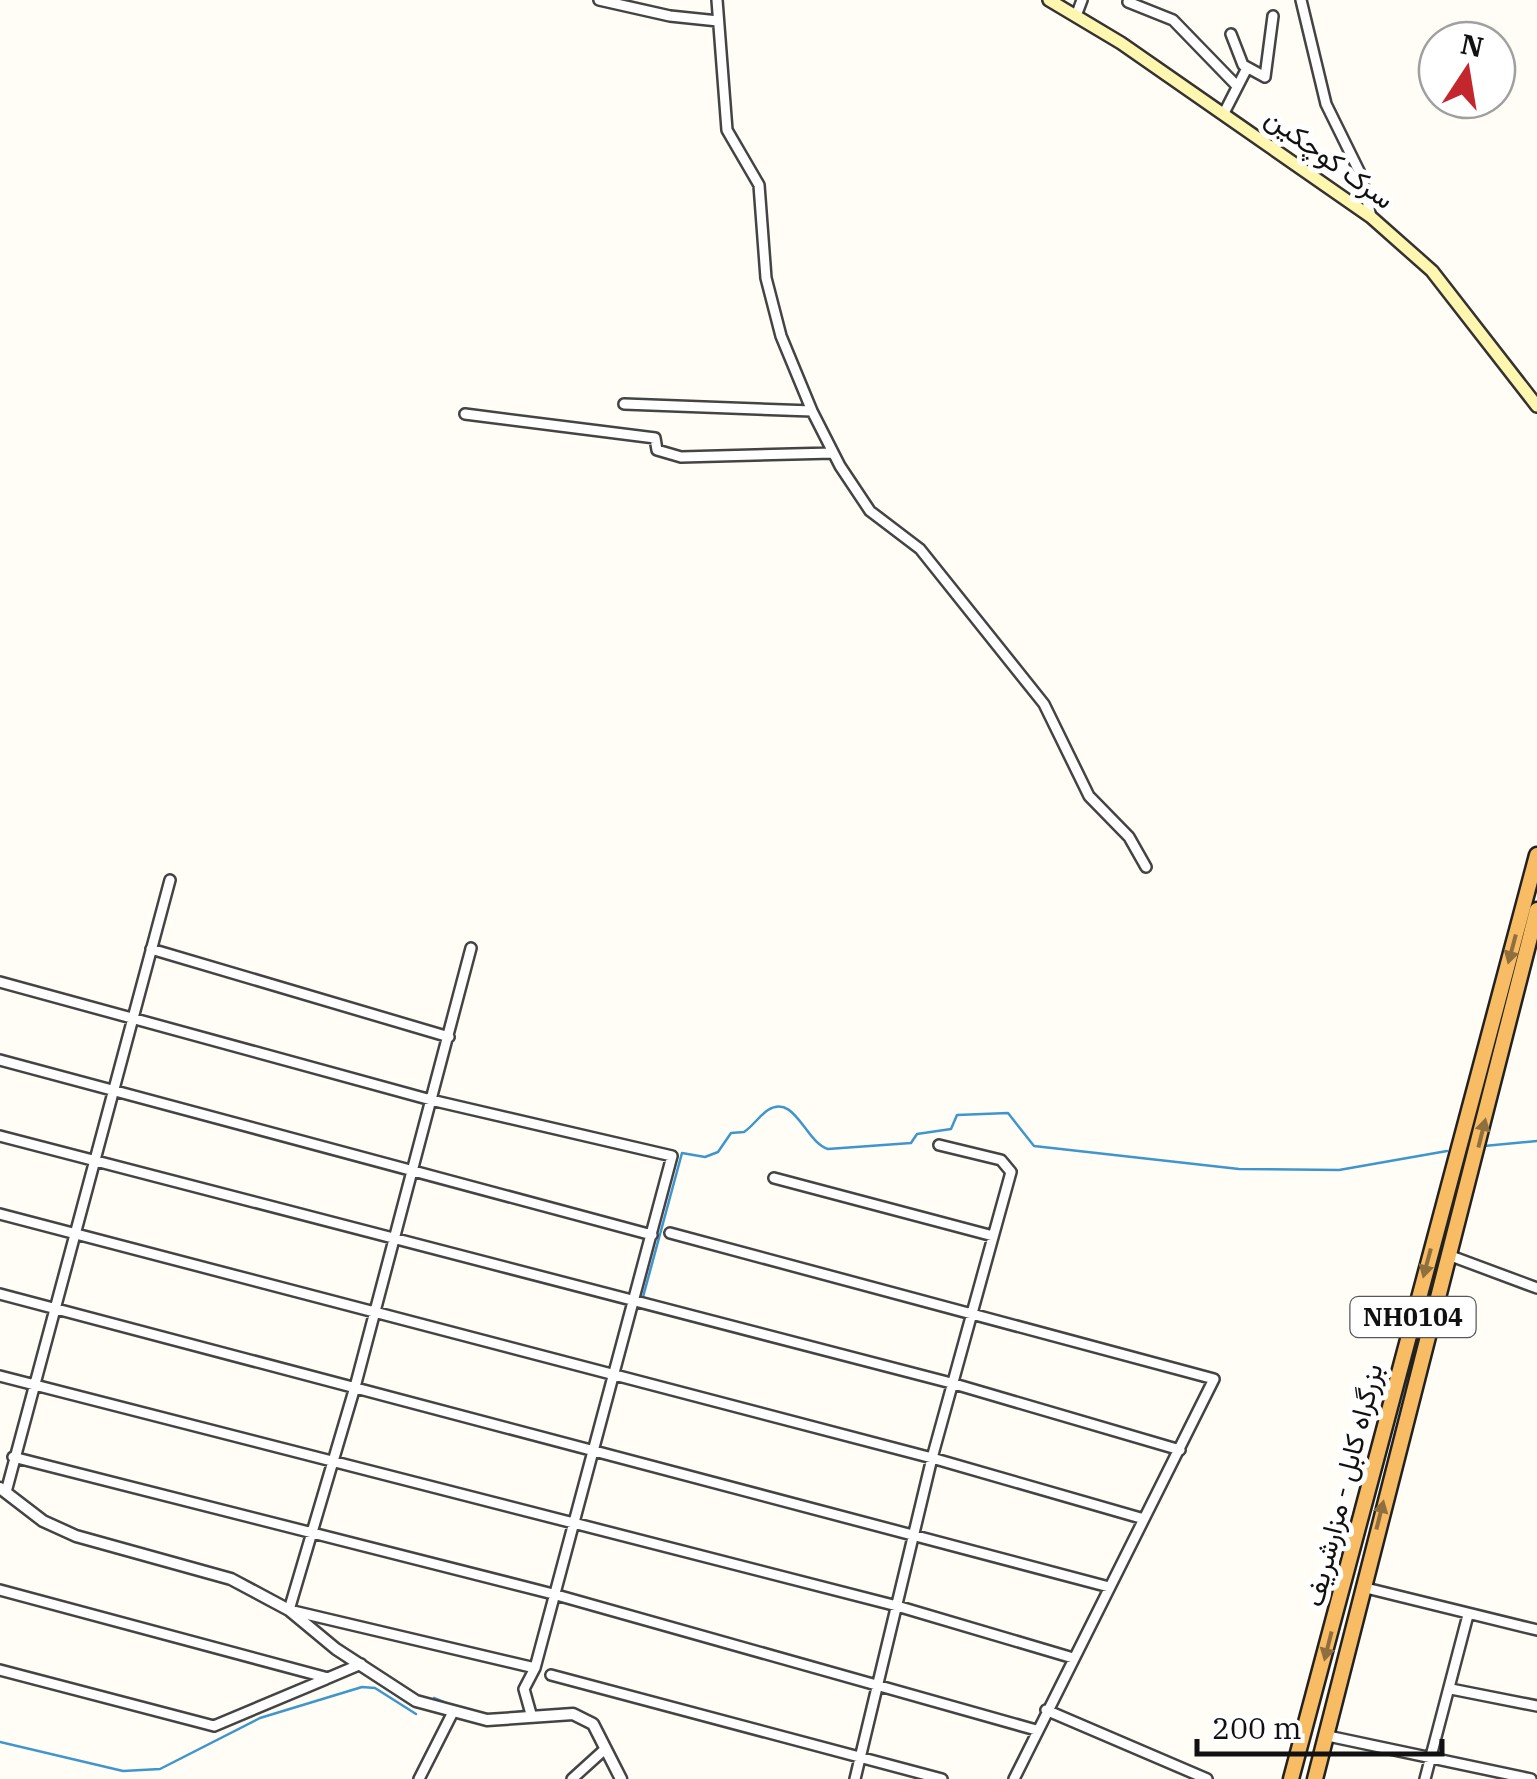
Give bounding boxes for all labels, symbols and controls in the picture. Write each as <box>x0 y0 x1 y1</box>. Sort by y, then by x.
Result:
north arrow <box>1417 20 1517 120</box>
text: N <box>1458 25 1487 65</box>
street label: سرک کوچکین <box>1258 98 1402 218</box>
one-way arrow <box>1503 934 1519 965</box>
one-way arrow <box>1474 1117 1490 1148</box>
one-way arrow <box>1419 1248 1435 1279</box>
road number: NH0104 <box>1350 1297 1476 1337</box>
street label: بزرگراه کابل - مزارشریف <box>1294 1360 1391 1610</box>
one-way arrow <box>1373 1499 1389 1530</box>
one-way arrow <box>1320 1631 1335 1662</box>
scale bar <box>1197 1694 1442 1756</box>
text: 200 m <box>1212 1708 1302 1747</box>

